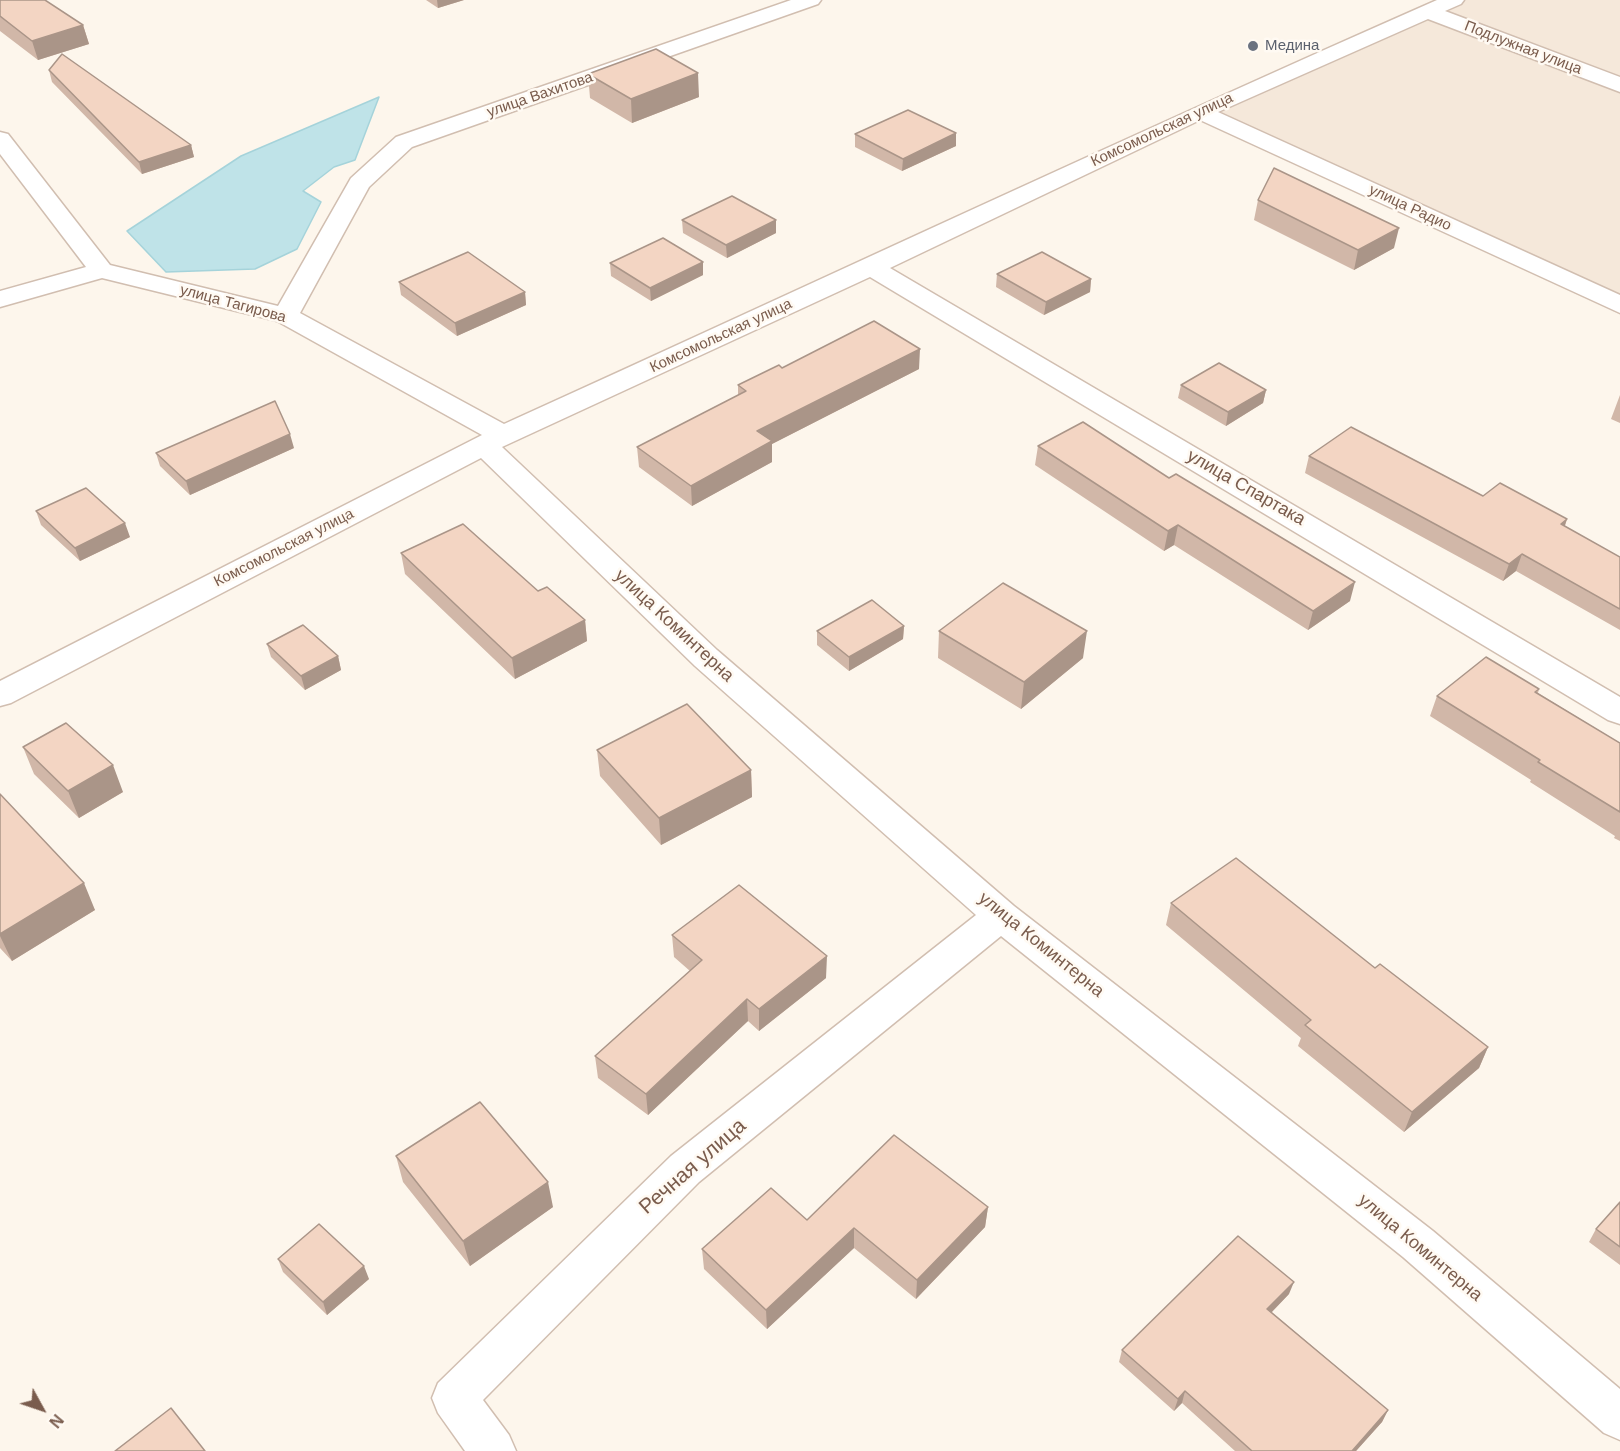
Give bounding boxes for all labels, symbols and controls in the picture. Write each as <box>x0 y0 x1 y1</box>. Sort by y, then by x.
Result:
street label: Подлужная улица <box>1462 17 1584 79</box>
place label: Медина <box>1265 37 1319 55</box>
marker: Медина <box>1246 39 1260 53</box>
street label: улица Вахитова <box>485 68 595 122</box>
street label: Комсомольская улица <box>1088 89 1236 171</box>
street label: улица Радио <box>1366 181 1454 235</box>
street label: улица Тагирова <box>178 281 288 327</box>
street label: Комсомольская улица <box>647 295 795 377</box>
street label: улица Спартака <box>1183 445 1309 531</box>
street label: Комсомольская улица <box>211 505 357 591</box>
street label: улица Коминтерна <box>610 565 738 687</box>
street label: улица Коминтерна <box>974 888 1108 1002</box>
street label: Речная улица <box>634 1114 752 1220</box>
street label: улица Коминтерна <box>1354 1190 1486 1306</box>
north arrow <box>12 1379 72 1439</box>
text: N <box>46 1411 66 1431</box>

